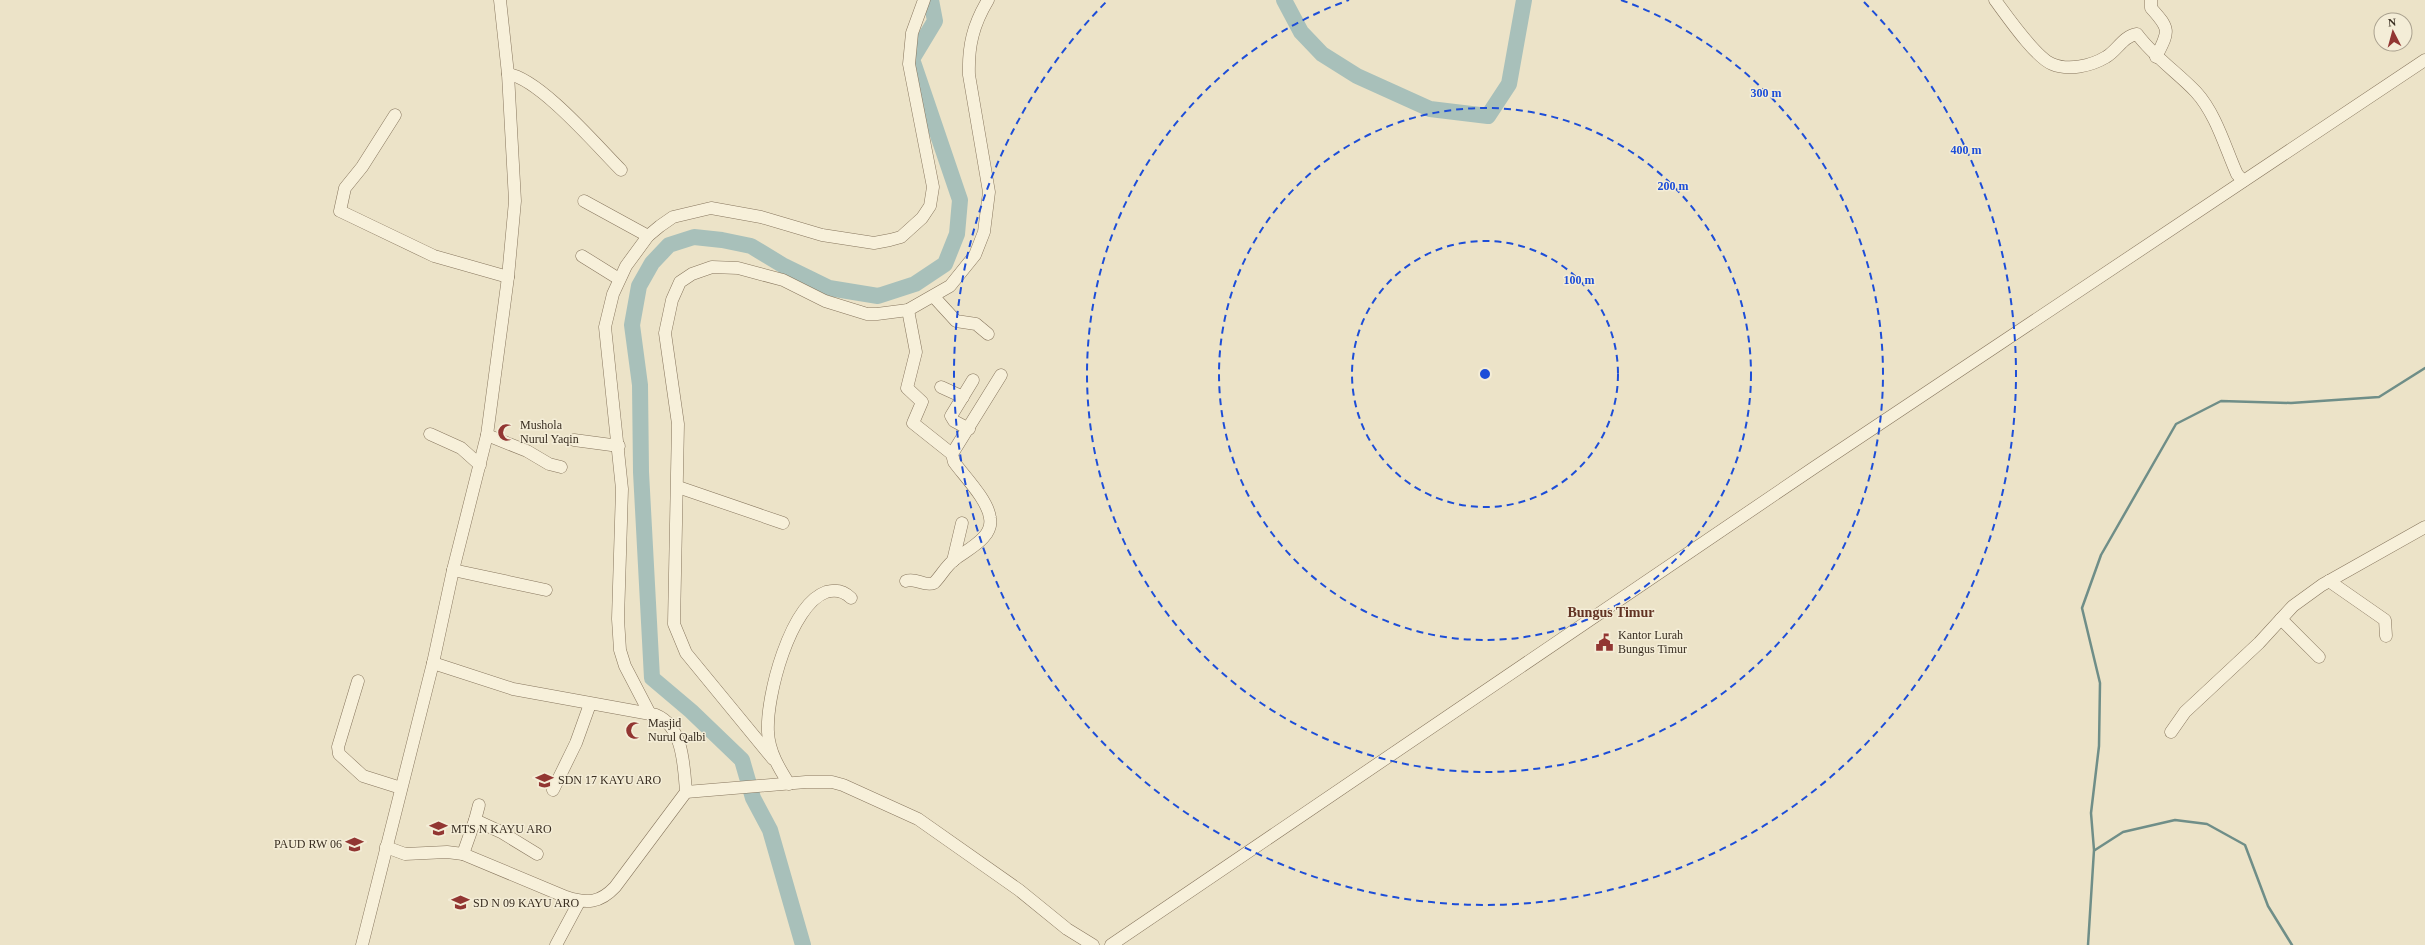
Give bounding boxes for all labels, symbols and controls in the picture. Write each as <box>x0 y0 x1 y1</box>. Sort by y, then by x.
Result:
north arrow <box>2373 12 2413 52</box>
text: N <box>2387 16 2397 28</box>
text: 300 m <box>1751 86 1782 100</box>
text: 400 m <box>1951 143 1982 157</box>
text: 200 m <box>1658 179 1689 193</box>
text: 100 m <box>1564 273 1595 287</box>
centre of rings <box>1478 367 1492 381</box>
place label: Mushola Nurul Yaqin <box>520 418 579 446</box>
mosque icon: Mushola Nurul Yaqin <box>497 422 517 442</box>
district label: Bungus Timur <box>1567 605 1655 620</box>
place label: Kantor Lurah Bungus Timur <box>1618 628 1687 656</box>
public building icon: Kantor Lurah Bungus Timur <box>1595 632 1615 652</box>
place label: Masjid Nurul Qalbi <box>648 716 706 744</box>
mosque icon: Masjid Nurul Qalbi <box>625 720 645 740</box>
school or university icon: SDN 17 KAYU ARO <box>535 770 555 790</box>
place label: SDN 17 KAYU ARO <box>558 773 662 787</box>
school or university icon: MTS N KAYU ARO <box>428 819 448 839</box>
place label: MTS N KAYU ARO <box>451 822 552 836</box>
school or university icon: PAUD RW 06 <box>345 834 365 854</box>
place label: PAUD RW 06 <box>274 837 342 851</box>
school or university icon: SD N 09 KAYU ARO <box>450 893 470 913</box>
place label: SD N 09 KAYU ARO <box>473 896 580 910</box>

